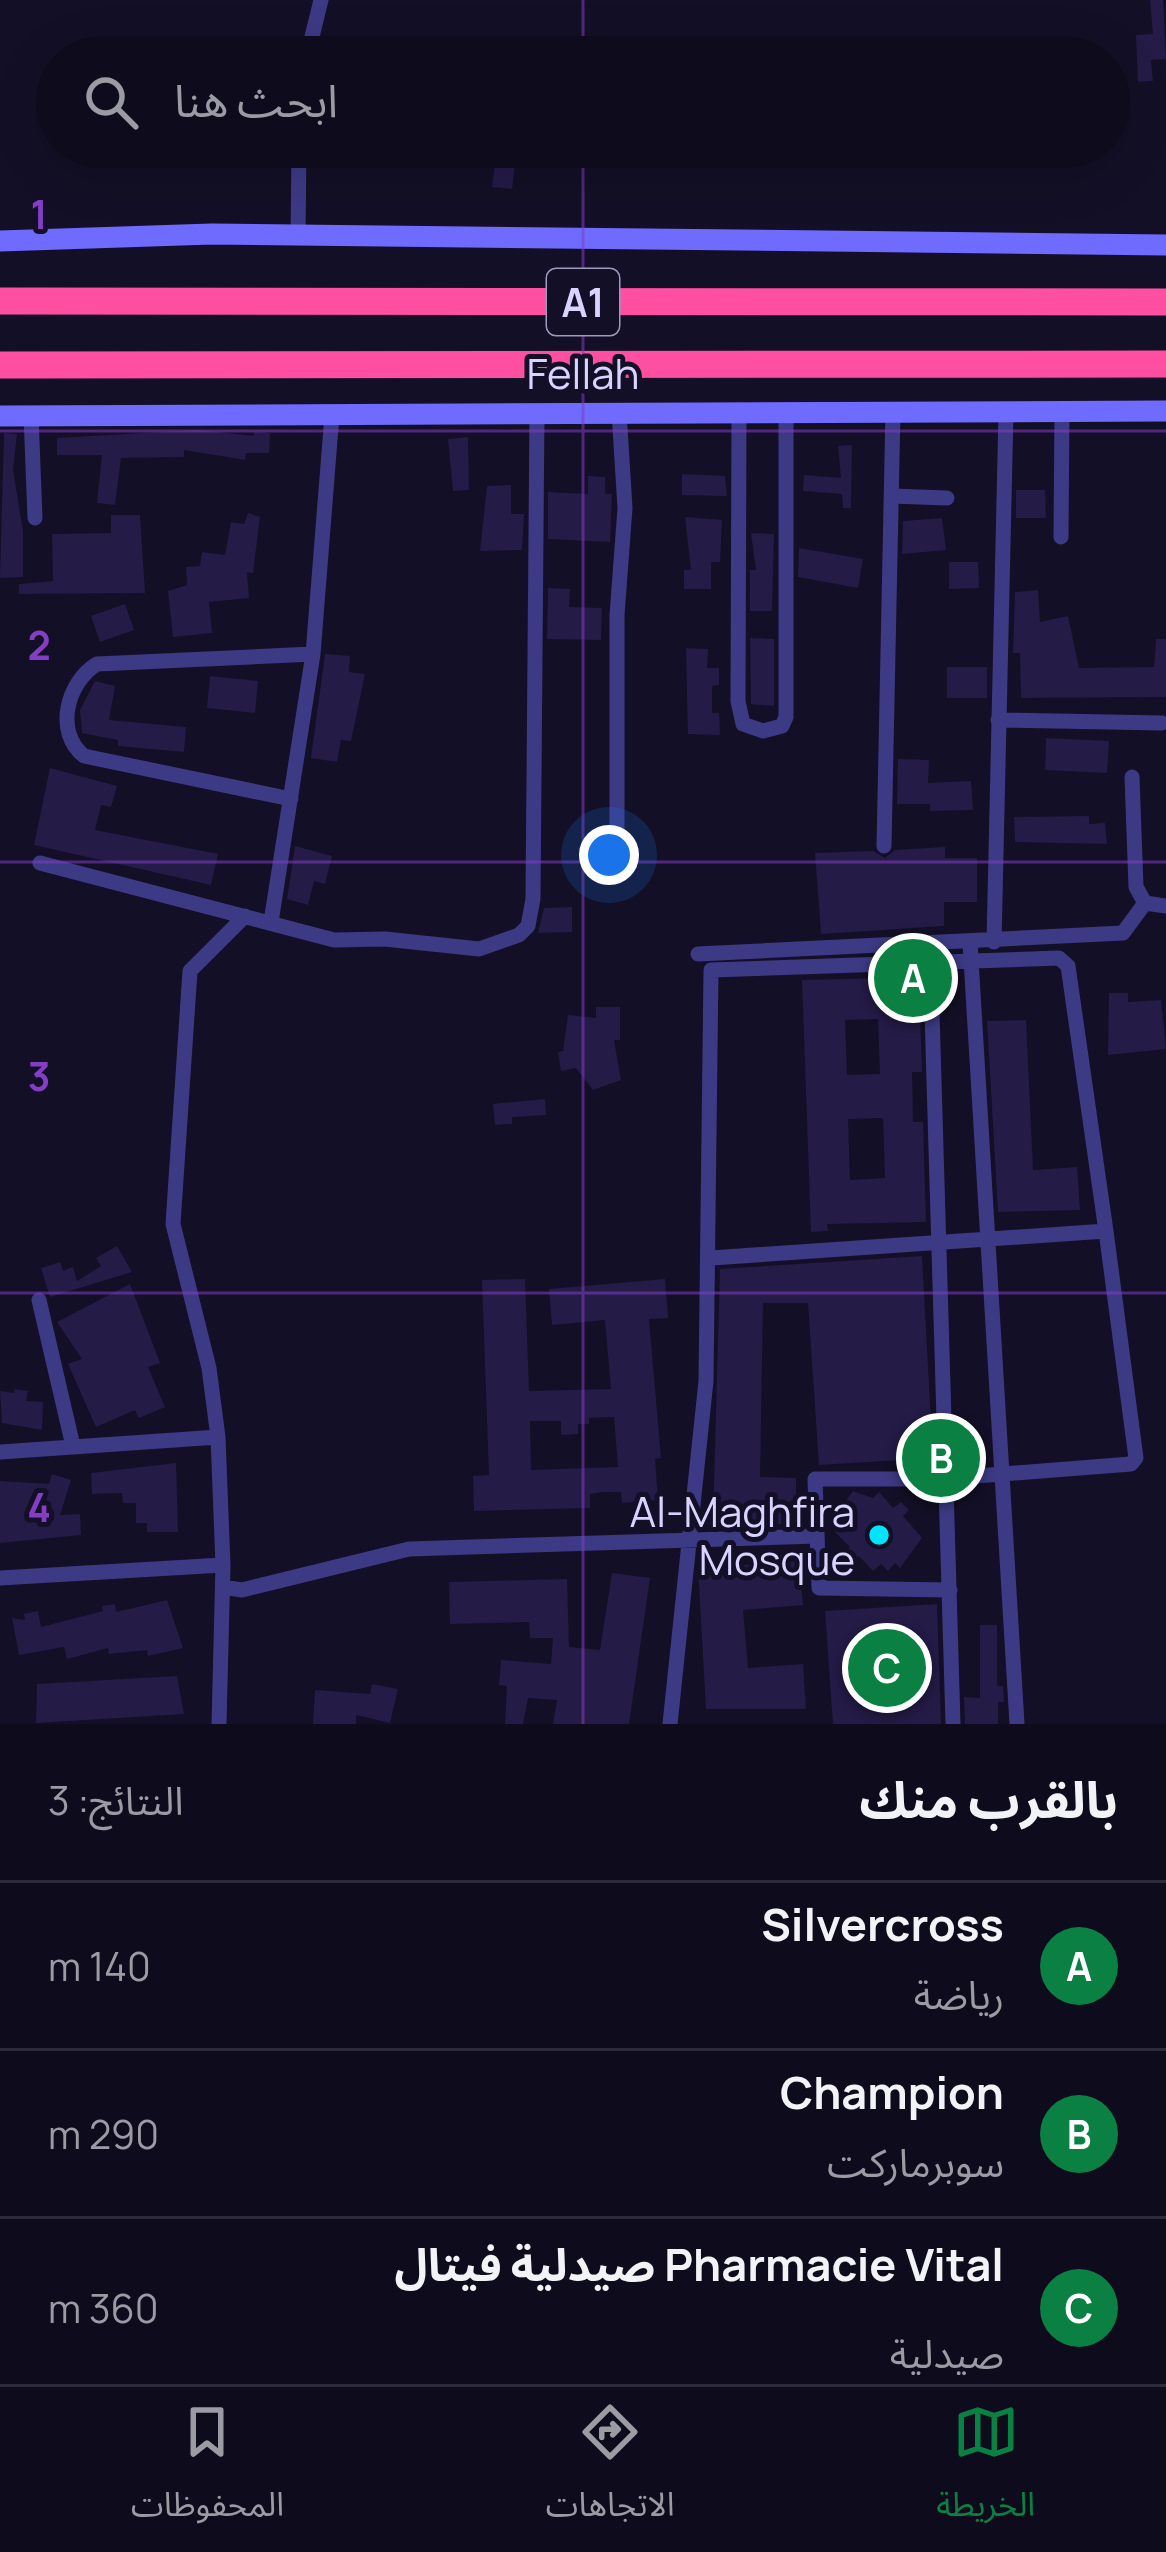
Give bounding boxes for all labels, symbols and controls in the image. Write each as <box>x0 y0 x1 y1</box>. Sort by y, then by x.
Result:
search box <box>36 36 1130 168</box>
icon: search <box>78 69 144 135</box>
text: ابحث هنا <box>174 69 338 131</box>
text: 1 <box>30 187 48 241</box>
road number: A1 <box>547 269 619 335</box>
street label: Fellah <box>527 344 639 402</box>
text: 2 <box>27 618 51 672</box>
your location <box>579 825 639 885</box>
pin: A <box>874 933 952 1023</box>
text: 3 <box>28 1049 50 1103</box>
pin: B <box>902 1413 980 1503</box>
text: 4 <box>27 1480 51 1534</box>
place label: Al-Maghfira Mosque <box>630 1482 855 1588</box>
marker: Al-Maghfira Mosque <box>866 1522 892 1548</box>
pin: C <box>848 1623 926 1713</box>
text: بالقرب منك <box>859 1764 1118 1833</box>
text: النتائج: 3 <box>48 1773 184 1827</box>
text: Silvercross <box>761 1893 1004 1955</box>
text: 140 m <box>48 1939 151 1993</box>
text: A <box>1066 1939 1092 1993</box>
text: رياضة <box>914 1967 1004 2021</box>
text: Champion <box>780 2061 1004 2123</box>
text: 290 m <box>48 2107 159 2161</box>
text: B <box>1067 2107 1091 2161</box>
text: سوبرماركت <box>827 2135 1004 2189</box>
text: Pharmacie Vital صيدلية فيتال <box>394 2233 1004 2295</box>
text: 360 m <box>48 2281 158 2335</box>
text: C <box>1065 2281 1093 2335</box>
text: صيدلية <box>890 2326 1004 2380</box>
tab: المحفوظات <box>131 2399 284 2540</box>
tab: الاتجاهات <box>546 2399 675 2540</box>
tab: الخريطة <box>936 2399 1035 2540</box>

